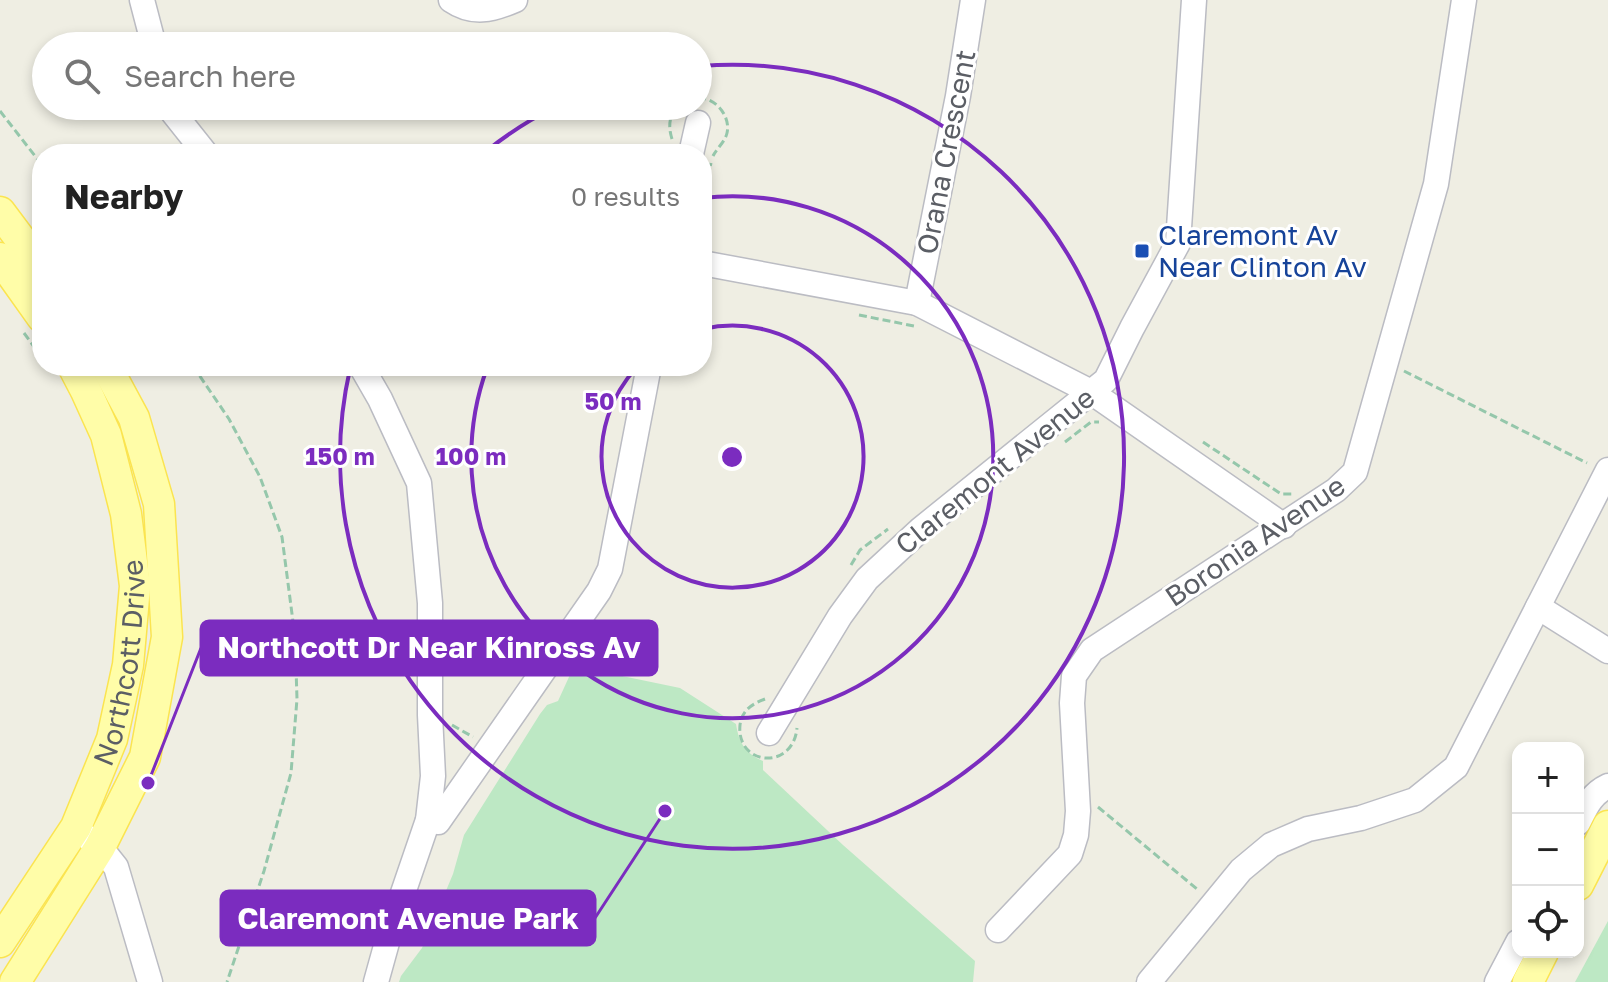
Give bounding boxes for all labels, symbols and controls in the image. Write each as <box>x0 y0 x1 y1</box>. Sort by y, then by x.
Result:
search box <box>32 32 712 120</box>
street label: Orana Crescent <box>910 47 982 257</box>
icon: search <box>60 54 104 98</box>
text: Search here <box>124 58 296 94</box>
text: Nearby <box>64 176 184 216</box>
text: 0 results <box>571 181 680 212</box>
place label: Claremont Av Near Clinton Av <box>1158 218 1367 283</box>
marker: Claremont Av Near Clinton Av <box>1133 242 1151 260</box>
street label: Claremont Avenue <box>889 380 1101 561</box>
text: 50 m <box>584 386 642 415</box>
text: 150 m <box>305 441 375 470</box>
text: 100 m <box>436 441 506 470</box>
centre of rings <box>718 443 746 471</box>
street label: Boronia Avenue <box>1159 468 1351 613</box>
street label: Northcott Drive <box>86 558 151 770</box>
callout: Northcott Dr Near Kinross Av <box>201 621 657 675</box>
text: Northcott Dr Near Kinross Av <box>217 629 641 665</box>
map controls <box>1512 742 1584 958</box>
button: + <box>1512 742 1584 814</box>
button: − <box>1512 814 1584 886</box>
button: locate <box>1512 886 1584 958</box>
callout: Claremont Avenue Park <box>221 891 595 945</box>
text: Claremont Avenue Park <box>237 900 579 936</box>

